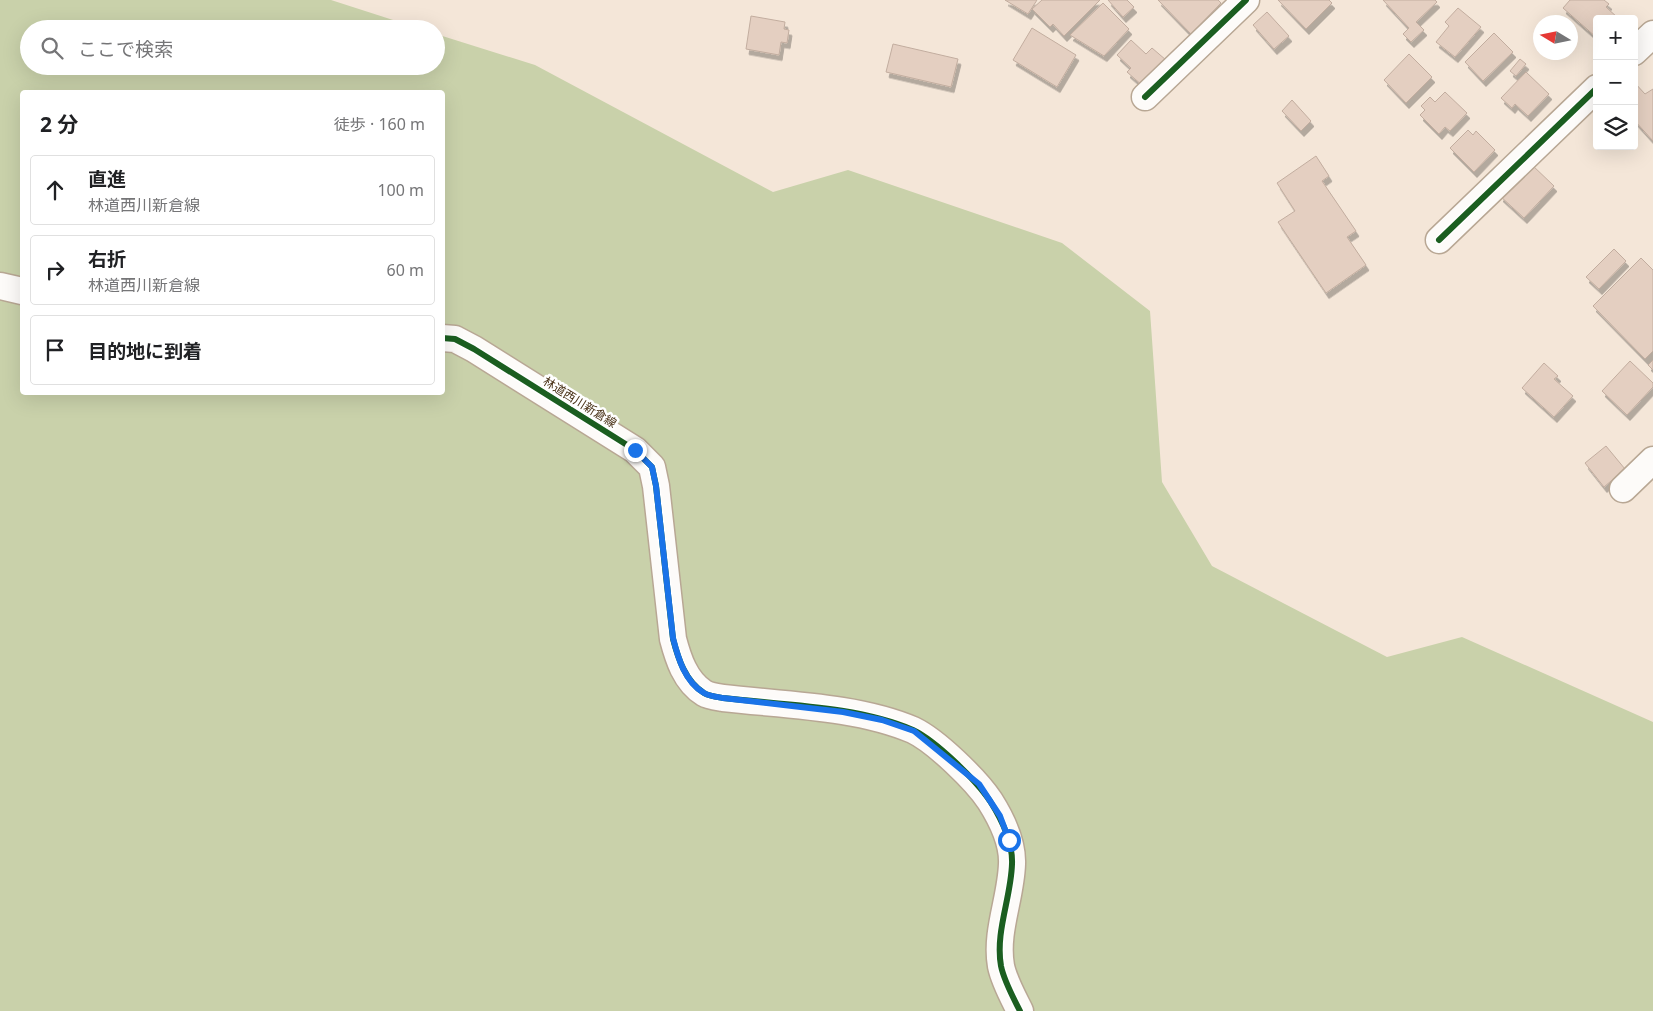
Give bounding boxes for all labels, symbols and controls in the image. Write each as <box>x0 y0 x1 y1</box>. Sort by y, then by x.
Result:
north arrow <box>1533 15 1578 60</box>
map controls <box>1593 15 1638 150</box>
button: + <box>1593 15 1638 60</box>
search box <box>20 20 445 75</box>
icon: search <box>38 34 66 62</box>
text: ここで検索 <box>78 36 173 62</box>
button: − <box>1593 60 1638 105</box>
button: layers <box>1593 105 1638 150</box>
text: 2 分 <box>40 110 78 138</box>
text: 徒歩 · 160 m <box>334 113 425 135</box>
text: 直進 <box>88 166 126 192</box>
icon: ahead <box>41 176 69 204</box>
text: 100 m <box>377 179 424 201</box>
text: 林道西川新倉線 <box>88 194 200 216</box>
text: 右折 <box>88 246 126 272</box>
icon: right <box>41 256 69 284</box>
text: 60 m <box>387 259 424 281</box>
text: 林道西川新倉線 <box>88 274 200 296</box>
icon: arrive <box>41 336 69 364</box>
text: 目的地に到着 <box>88 338 202 364</box>
street label: 林道西川新倉線 <box>540 373 620 431</box>
route end <box>624 439 647 462</box>
route start <box>998 829 1021 852</box>

